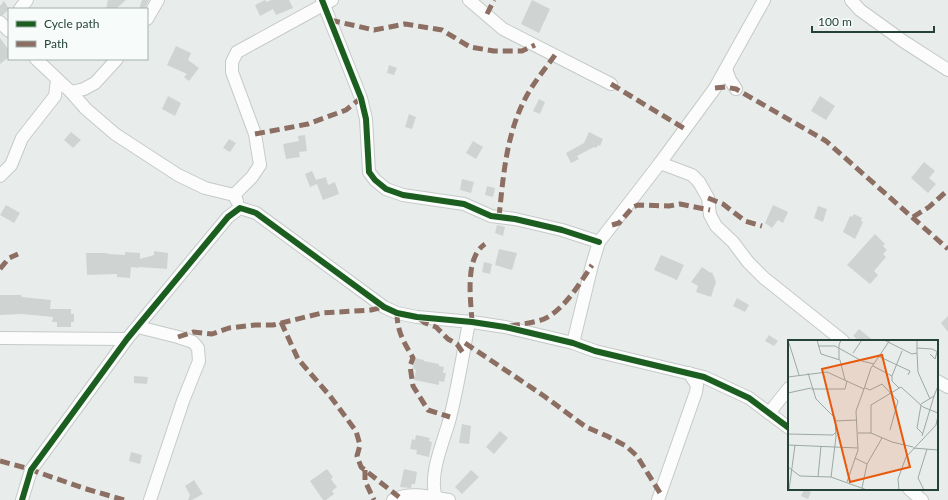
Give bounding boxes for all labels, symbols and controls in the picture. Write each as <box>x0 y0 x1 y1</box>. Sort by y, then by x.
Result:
legend <box>8 8 148 60</box>
scale bar <box>812 8 934 34</box>
text: 100 m <box>818 14 852 29</box>
text: Cycle path <box>44 16 99 31</box>
text: Path <box>44 36 68 51</box>
inset map <box>788 340 938 490</box>

